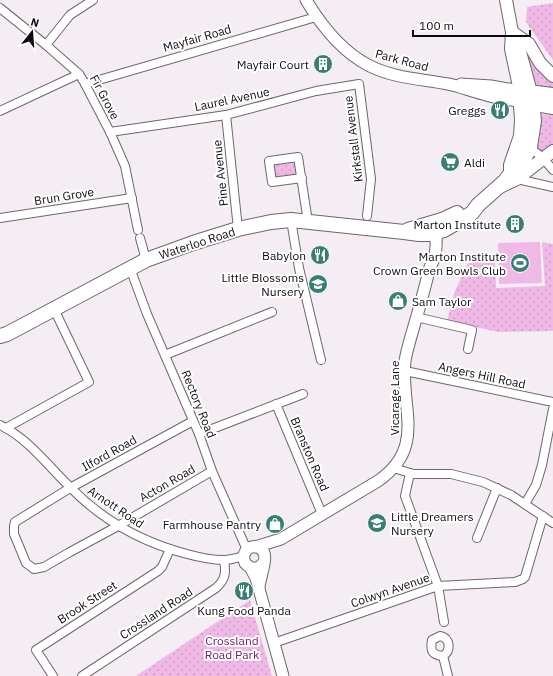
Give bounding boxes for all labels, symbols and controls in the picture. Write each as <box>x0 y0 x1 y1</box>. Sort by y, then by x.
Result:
north arrow <box>12 12 52 52</box>
scale bar <box>413 12 530 38</box>
text: N <box>29 15 41 30</box>
text: 100 m <box>419 18 454 33</box>
street label: Mayfair Road <box>161 21 233 55</box>
street label: Park Road <box>374 46 430 74</box>
building icon: Mayfair Court <box>312 53 334 75</box>
place label: Mayfair Court <box>237 57 309 72</box>
street label: Fir Grove <box>87 72 123 122</box>
street label: Laurel Avenue <box>193 84 271 114</box>
street label: Kirkstall Avenue <box>340 95 366 183</box>
restaurant icon: Greggs <box>489 99 511 121</box>
place label: Greggs <box>448 103 486 118</box>
street label: Pine Avenue <box>209 139 231 207</box>
supermarket icon: Aldi <box>439 151 461 173</box>
place label: Aldi <box>464 155 485 170</box>
street label: Brun Grove <box>33 184 95 208</box>
building icon: Marton Institute <box>504 213 526 235</box>
place label: Marton Institute <box>413 217 501 232</box>
street label: Waterloo Road <box>157 224 237 262</box>
restaurant icon: Babylon <box>309 244 331 266</box>
place label: Babylon <box>262 248 306 263</box>
place label: Marton Institute Crown Green Bowls Club <box>373 249 506 278</box>
sports icon: Marton Institute Crown Green Bowls Club <box>509 252 531 274</box>
place label: Little Blossoms Nursery <box>222 270 304 299</box>
school or university icon: Little Blossoms Nursery <box>307 273 329 295</box>
shop icon: Sam Taylor <box>387 290 409 312</box>
place label: Sam Taylor <box>412 294 472 309</box>
street label: Angers Hill Road <box>437 358 527 392</box>
street label: Vicarage Lane <box>387 360 402 436</box>
street label: Rectory Road <box>179 368 219 440</box>
street label: Branston Road <box>288 415 332 493</box>
street label: Ilford Road <box>79 432 139 474</box>
street label: Acton Road <box>136 461 198 505</box>
street label: Arnott Road <box>85 483 147 531</box>
place label: Little Dreamers Nursery <box>391 509 474 538</box>
school or university icon: Little Dreamers Nursery <box>366 512 388 534</box>
shop icon: Farmhouse Pantry <box>264 513 286 535</box>
place label: Farmhouse Pantry <box>163 517 261 532</box>
street label: Colwyn Avenue <box>349 569 432 610</box>
street label: Brook Street <box>55 577 119 627</box>
restaurant icon: Kung Food Panda <box>233 580 255 602</box>
street label: Crossland Road <box>117 584 195 642</box>
place label: Kung Food Panda <box>197 603 291 618</box>
park label: Crossland Road Park <box>205 633 260 662</box>

